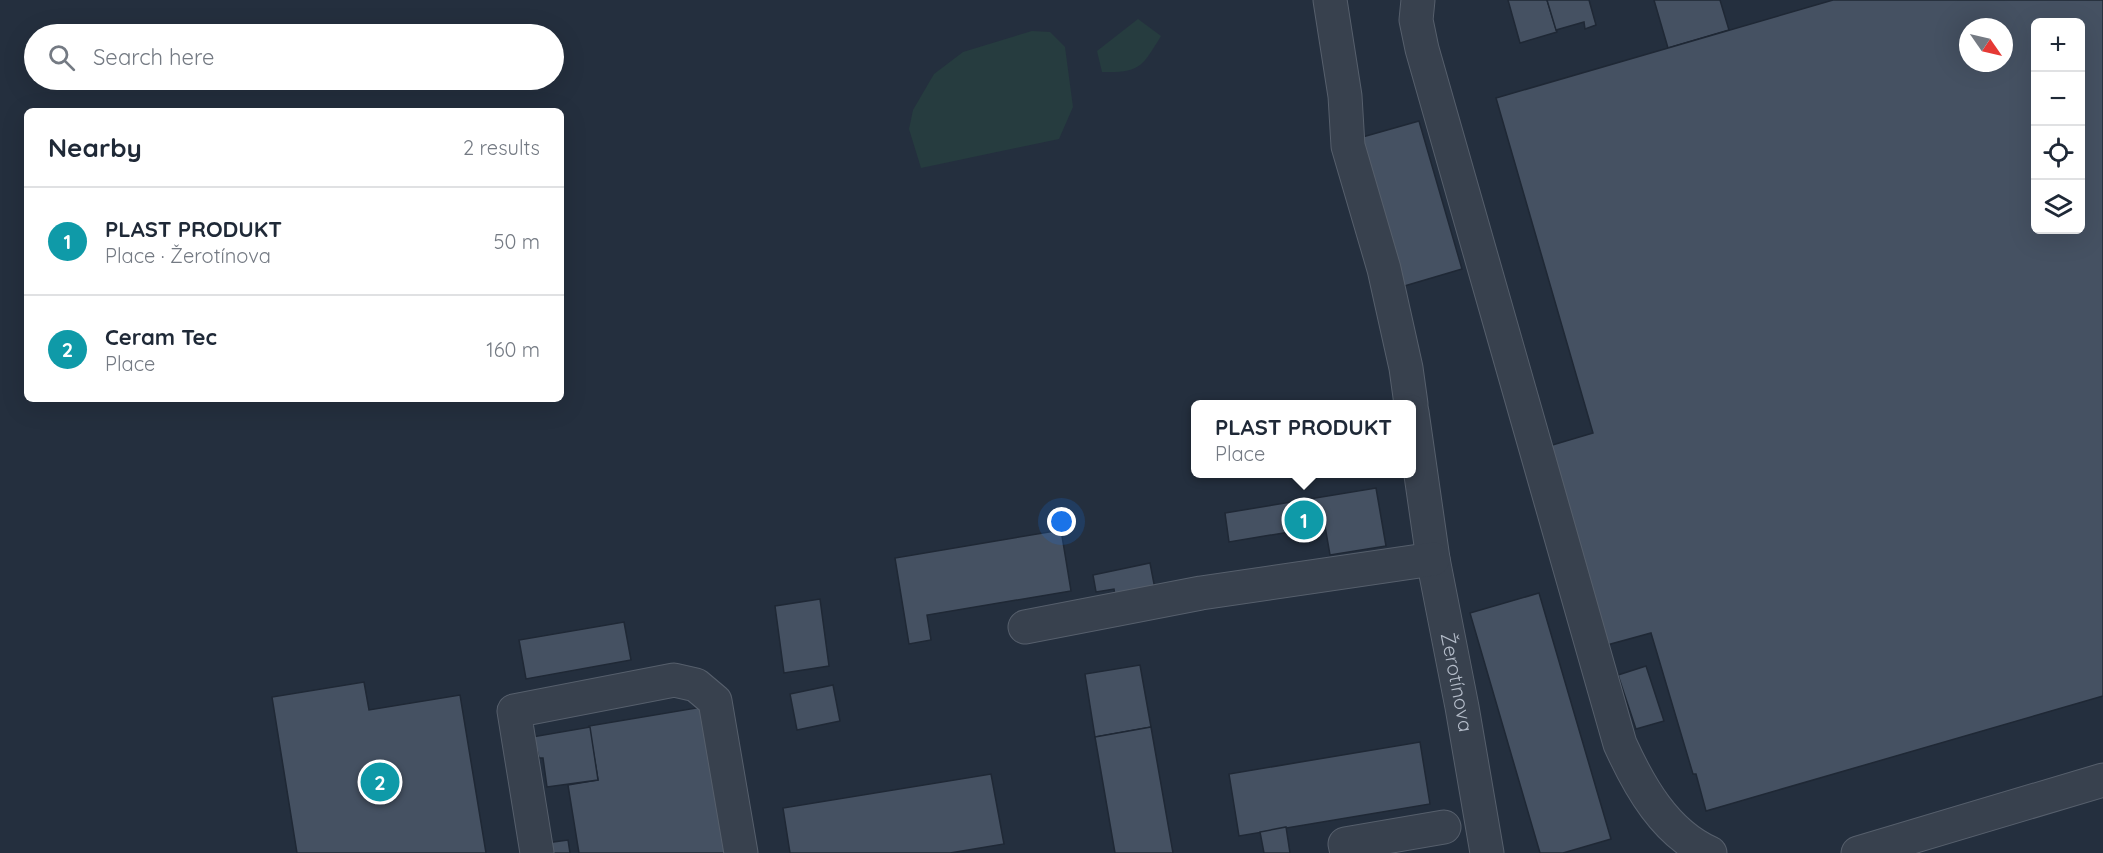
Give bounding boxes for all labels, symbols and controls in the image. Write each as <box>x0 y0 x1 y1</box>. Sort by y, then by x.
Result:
north arrow <box>1959 18 2013 72</box>
map controls <box>2031 18 2085 234</box>
button: + <box>2031 18 2085 72</box>
search box <box>24 24 564 90</box>
icon: search <box>45 41 78 74</box>
text: Search here <box>93 43 214 71</box>
button: − <box>2031 72 2085 126</box>
button: locate <box>2031 126 2085 180</box>
text: Nearby <box>48 131 142 164</box>
text: 2 results <box>463 135 540 160</box>
button: layers <box>2031 180 2085 234</box>
text: PLAST PRODUKT <box>105 215 282 243</box>
text: 1 <box>64 229 71 254</box>
text: 50 m <box>494 229 540 254</box>
text: Place · Žerotínova <box>105 243 271 268</box>
text: Ceram Tec <box>105 323 217 351</box>
text: 2 <box>62 337 73 362</box>
text: 160 m <box>486 337 540 362</box>
text: Place <box>105 351 155 376</box>
popup <box>1191 400 1416 478</box>
text: PLAST PRODUKT <box>1215 413 1392 441</box>
text: Place <box>1215 441 1265 466</box>
pin: 1 <box>1284 498 1324 542</box>
your location <box>1047 507 1076 536</box>
street label: Žerotínova <box>1436 630 1479 734</box>
pin: 2 <box>360 760 400 804</box>

